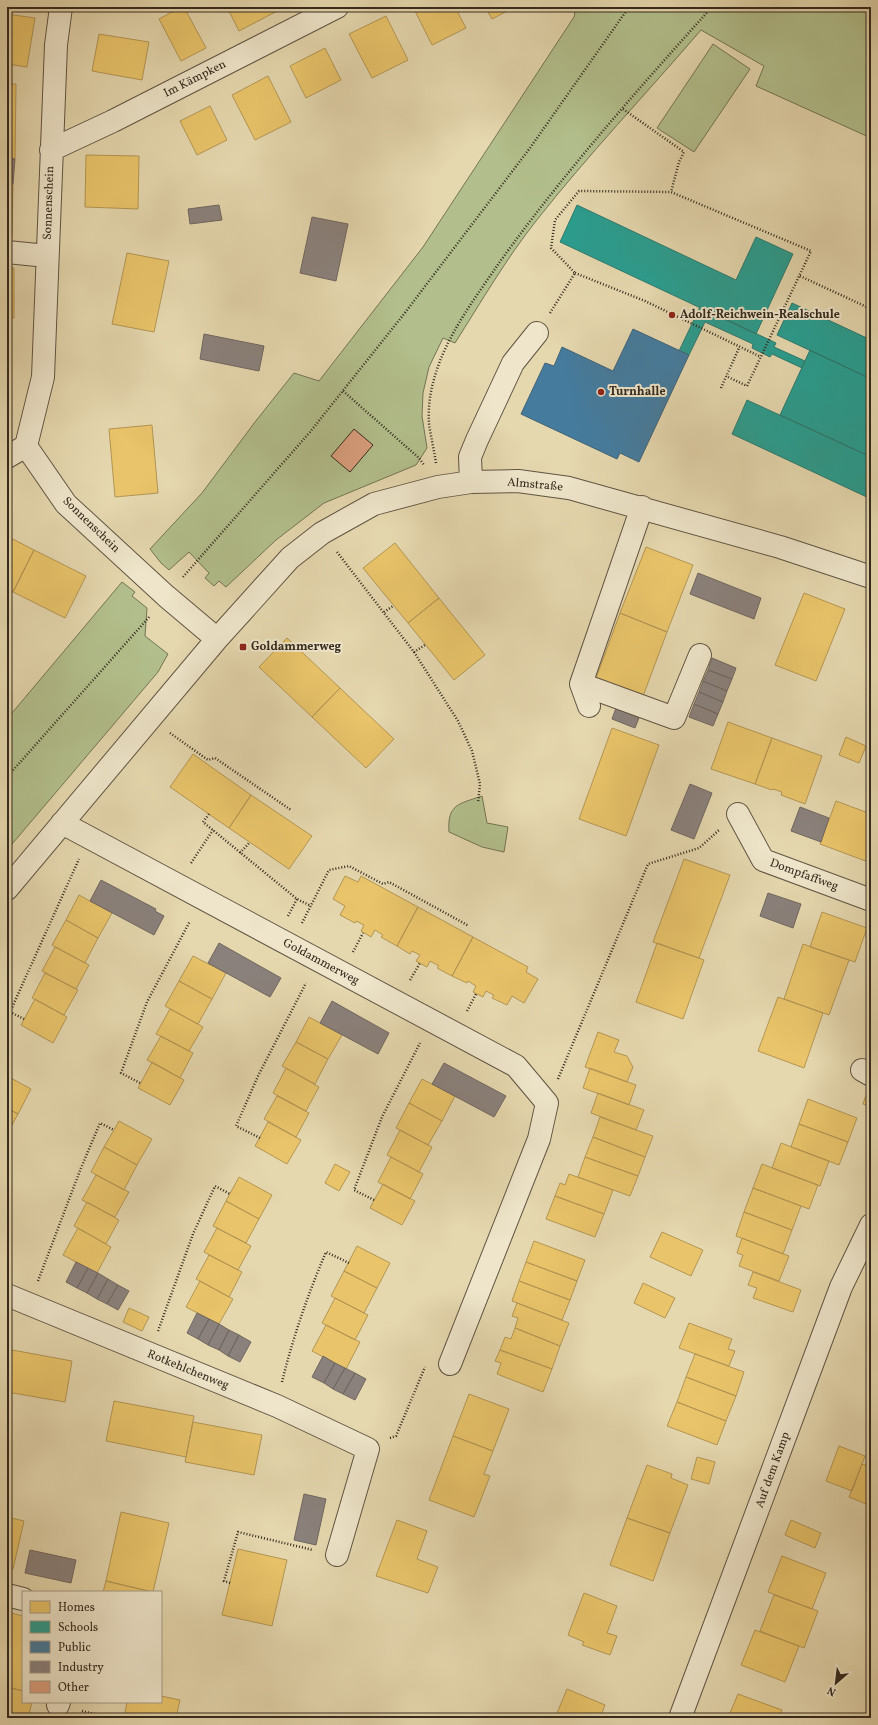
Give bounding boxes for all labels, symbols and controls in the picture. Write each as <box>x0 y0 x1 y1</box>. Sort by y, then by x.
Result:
street label: Im Kämpken <box>161 56 229 102</box>
street label: Sonnenschein <box>40 166 58 240</box>
place label: Adolf-Reichwein-Realschule <box>680 307 840 323</box>
marker: Adolf-Reichwein-Realschule <box>667 310 677 320</box>
place label: Turnhalle <box>609 384 666 400</box>
marker: Turnhalle <box>596 387 606 397</box>
street label: Almstraße <box>506 475 564 495</box>
street label: Sonnenschein <box>59 494 123 556</box>
place label: Goldammerweg <box>251 639 342 655</box>
marker: Goldammerweg <box>238 642 248 652</box>
street label: Dompfaffweg <box>768 855 840 895</box>
street label: Goldammerweg <box>280 935 362 989</box>
street label: Rotkehlchenweg <box>145 1346 231 1394</box>
street label: Auf dem Kamp <box>752 1430 794 1510</box>
legend <box>22 1591 162 1703</box>
text: Homes <box>58 1600 95 1616</box>
text: Schools <box>58 1620 98 1636</box>
text: Public <box>58 1640 91 1656</box>
text: Industry <box>58 1660 104 1676</box>
north arrow <box>816 1663 856 1703</box>
text: Other <box>58 1680 89 1696</box>
text: N <box>825 1682 839 1699</box>

